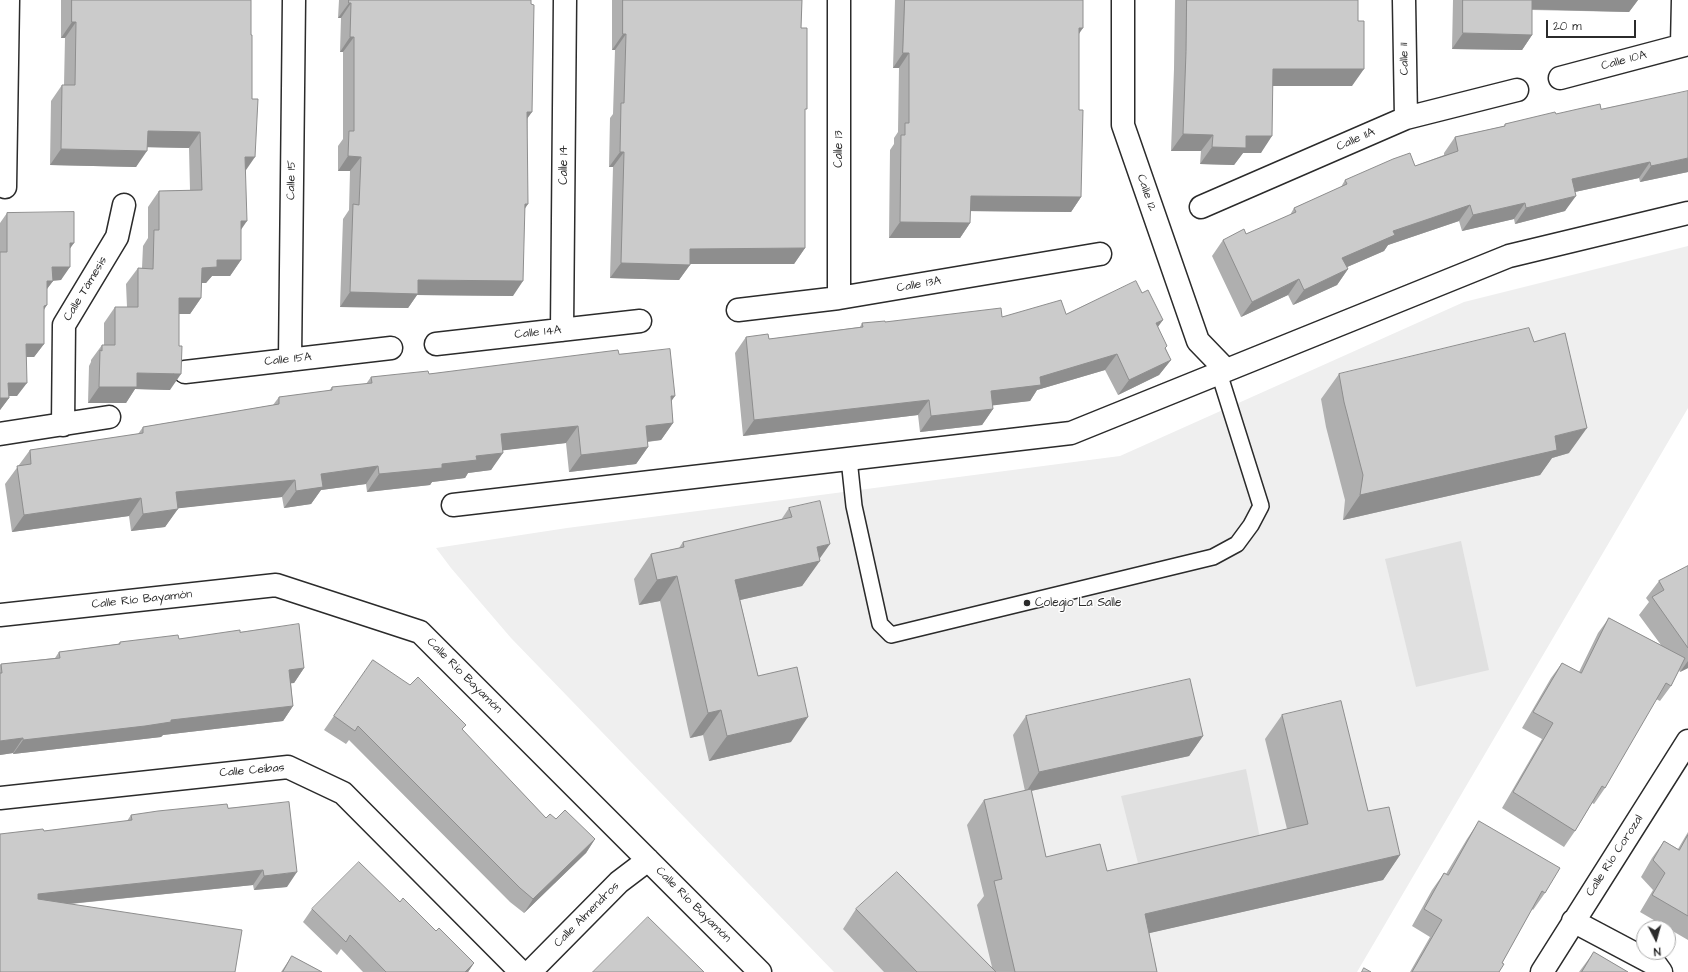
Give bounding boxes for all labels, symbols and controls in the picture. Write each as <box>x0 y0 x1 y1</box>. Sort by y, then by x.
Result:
scale bar <box>1548 12 1638 38</box>
text: 20 m <box>1553 18 1582 35</box>
street label: Calle 11 <box>1398 43 1412 75</box>
street label: Calle 10A <box>1600 48 1648 74</box>
street label: Calle 11A <box>1335 125 1377 155</box>
street label: Calle 13 <box>832 130 846 168</box>
street label: Calle 14 <box>557 145 571 185</box>
street label: Calle 15 <box>284 160 300 200</box>
street label: Calle 12 <box>1133 173 1159 213</box>
street label: Calle Támesis <box>61 254 111 324</box>
street label: Calle 13A <box>896 274 942 296</box>
street label: Calle 14A <box>514 323 562 343</box>
street label: Calle 15A <box>264 350 312 370</box>
street label: Calle Río Bayamón <box>91 588 193 612</box>
place label: Colegio La Salle <box>1035 596 1121 610</box>
marker: Colegio La Salle <box>1022 598 1032 608</box>
street label: Calle Río Bayamón <box>423 635 505 717</box>
street label: Calle Ceibas <box>219 761 285 781</box>
street label: Calle Río Corozal <box>1583 813 1647 899</box>
street label: Calle Río Bayamón <box>652 864 734 946</box>
street label: Calle Almendros <box>551 879 623 951</box>
north arrow <box>1636 920 1676 960</box>
text: N <box>1653 944 1661 959</box>

